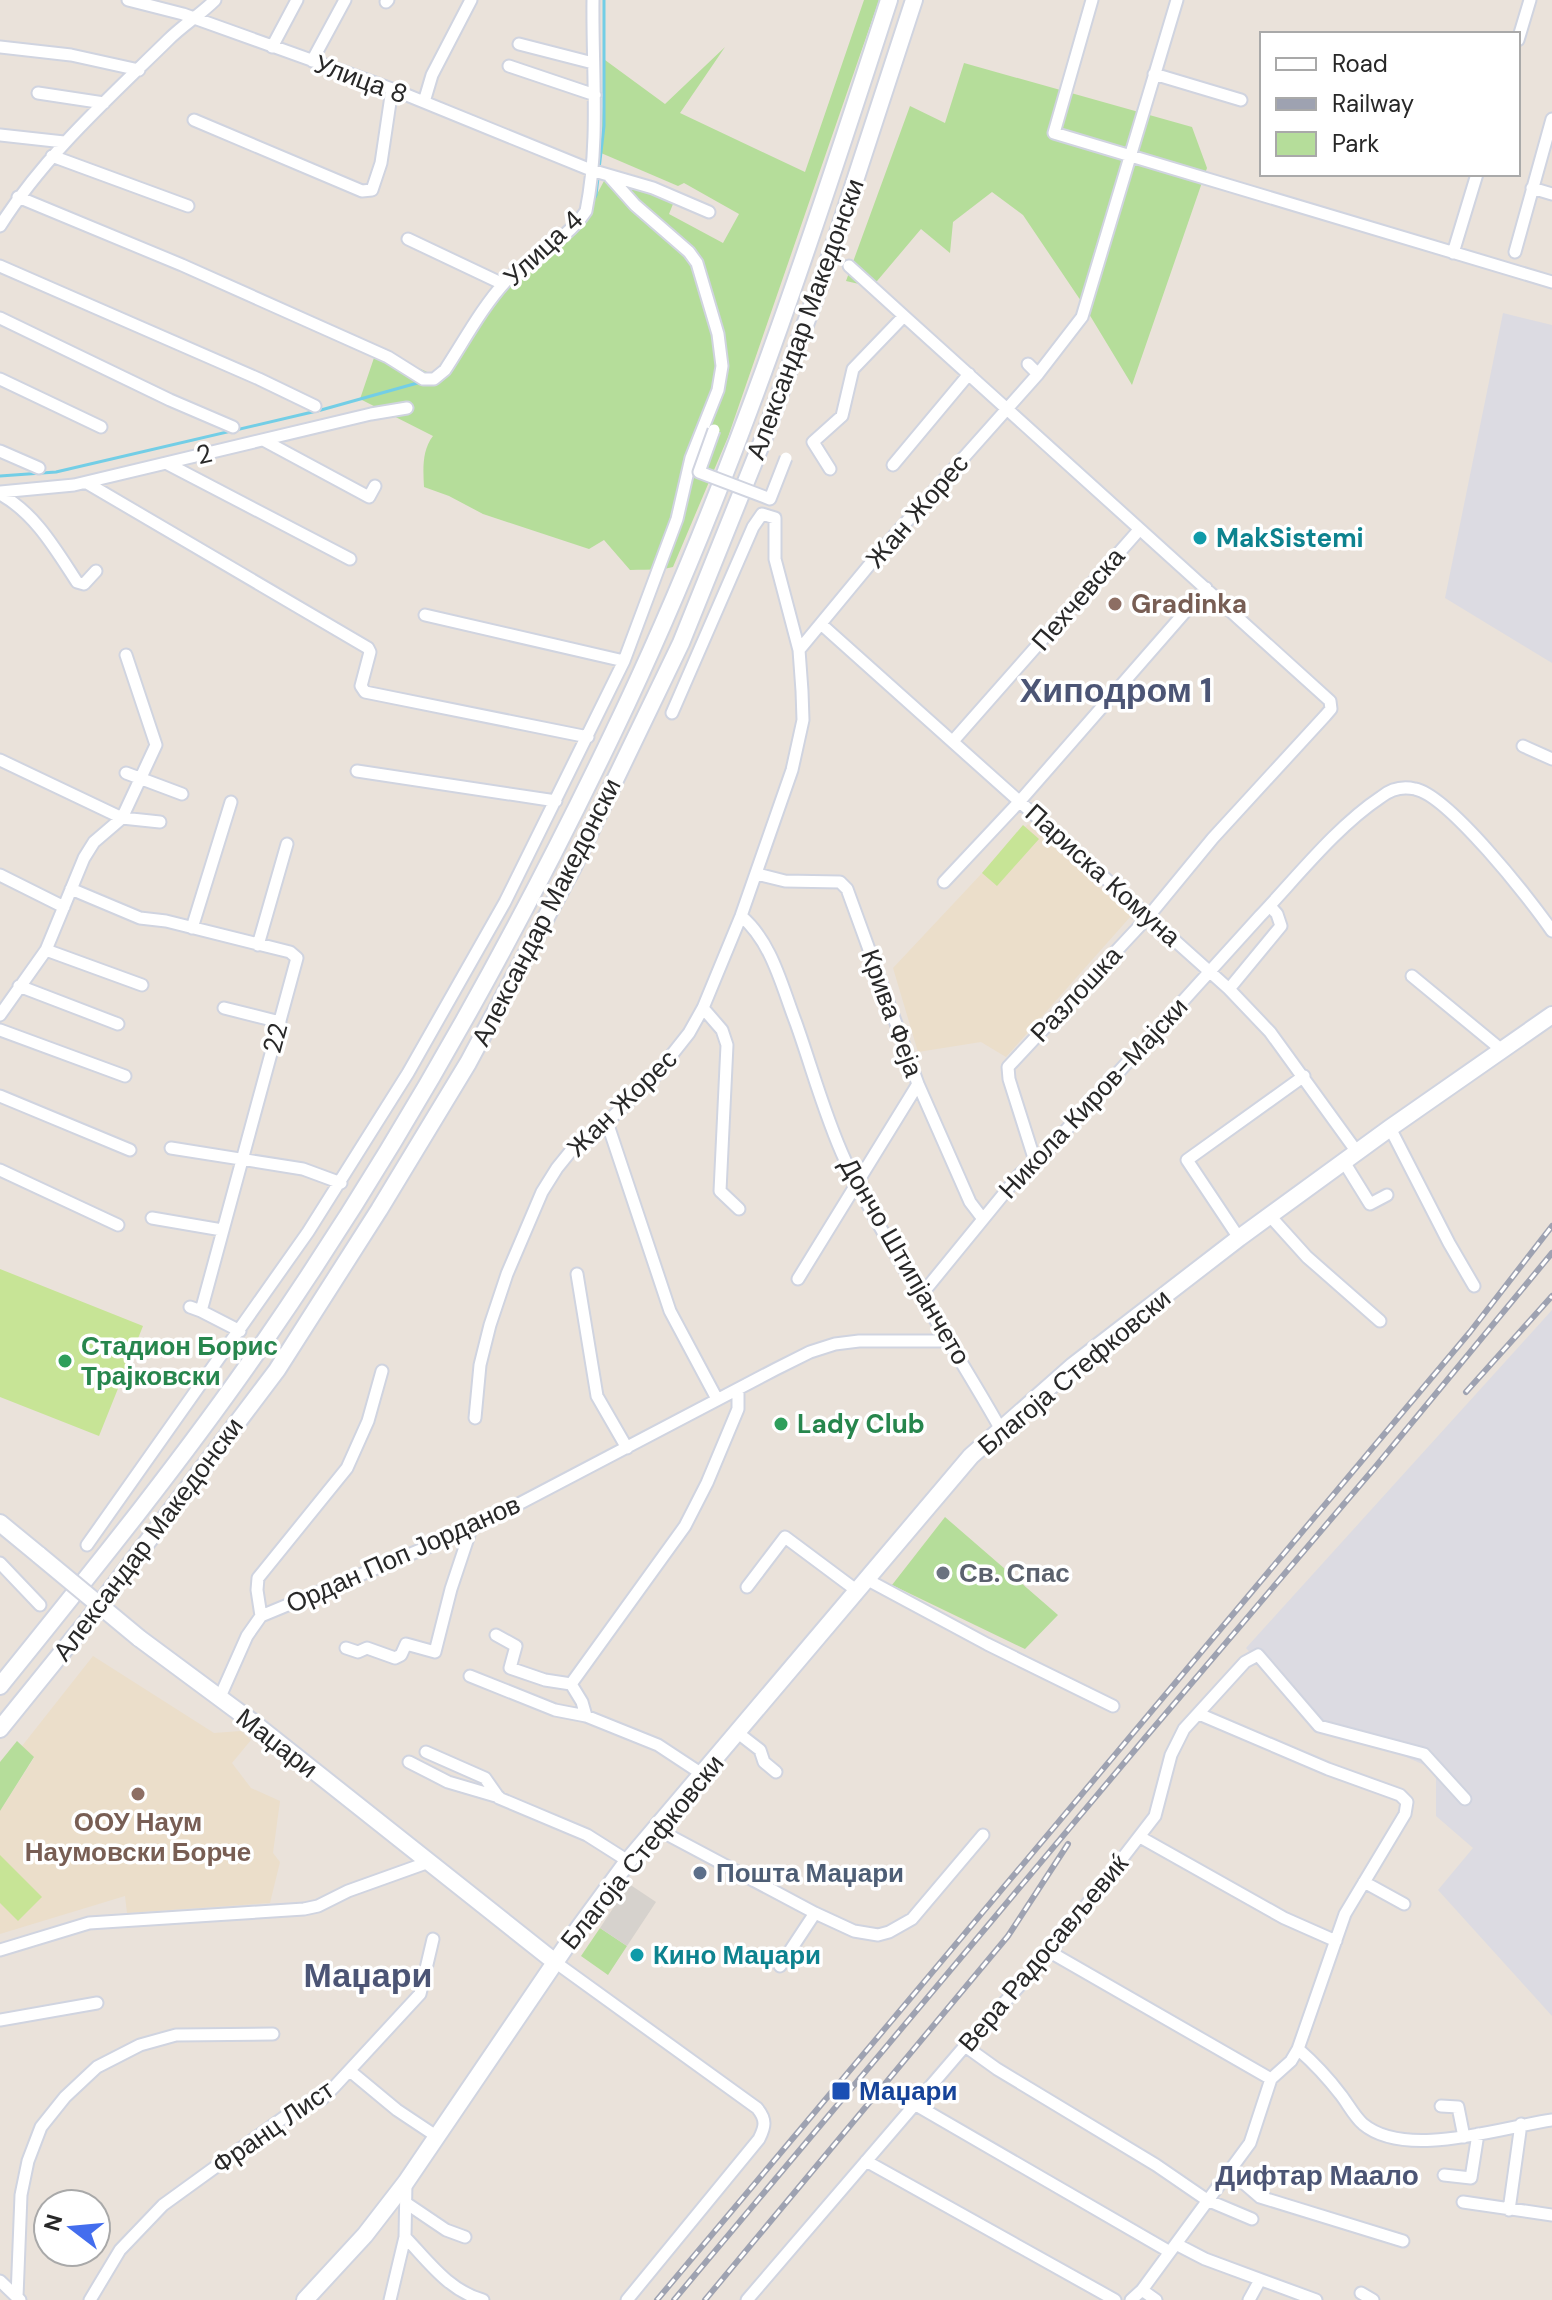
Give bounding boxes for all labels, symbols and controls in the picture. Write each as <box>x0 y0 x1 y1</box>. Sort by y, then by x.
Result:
legend <box>1260 32 1520 176</box>
street label: Улица 8 <box>310 47 412 111</box>
text: Road <box>1332 48 1388 79</box>
text: Railway <box>1332 88 1414 119</box>
text: Park <box>1332 128 1379 159</box>
street label: Александар Македонски <box>738 174 872 464</box>
street label: Улица 4 <box>496 203 590 293</box>
street label: 2 <box>193 436 215 472</box>
street label: Жан Жорес <box>858 447 976 575</box>
place label: MakSistemi <box>1216 521 1364 555</box>
marker: MakSistemi <box>1191 529 1209 547</box>
street label: Пехчевска <box>1024 540 1132 658</box>
place label: Gradinka <box>1131 587 1247 621</box>
marker: Gradinka <box>1106 595 1124 613</box>
district label: Хиподром 1 <box>1020 668 1212 713</box>
street label: Александар Македонски <box>464 772 628 1052</box>
street label: Париска Комуна <box>1018 796 1188 954</box>
street label: Разлошка <box>1023 938 1130 1049</box>
street label: Крива Феја <box>853 944 931 1082</box>
street label: Никола Киров-Мајски <box>991 990 1195 1206</box>
street label: 22 <box>255 1019 295 1057</box>
street label: Жан Жорес <box>560 1042 684 1164</box>
street label: Дончо Штипјанчето <box>832 1151 978 1371</box>
street label: Благоја Стефковски <box>970 1281 1178 1463</box>
place label: Стадион Борис Трајковски <box>81 1329 278 1393</box>
marker: Стадион Борис Трајковски <box>56 1352 74 1370</box>
place label: Lady Club <box>797 1407 925 1441</box>
street label: Александар Македонски <box>45 1410 251 1668</box>
marker: Lady Club <box>772 1415 790 1433</box>
street label: Ордан Поп Јорданов <box>281 1487 525 1621</box>
place label: Св. Спас <box>959 1556 1070 1590</box>
marker: Св. Спас <box>934 1564 952 1582</box>
street label: Маџари <box>229 1701 325 1785</box>
street label: Благоја Стефковски <box>553 1747 731 1957</box>
marker: ООУ Наум Наумовски Борче <box>129 1785 147 1803</box>
place label: ООУ Наум Наумовски Борче <box>25 1805 251 1869</box>
street label: Вера Радосављевиќ <box>951 1847 1136 2059</box>
place label: Пошта Маџари <box>716 1856 904 1890</box>
marker: Пошта Маџари <box>691 1864 709 1882</box>
place label: Кино Маџари <box>653 1938 821 1972</box>
marker: Кино Маџари <box>628 1946 646 1964</box>
district label: Маџари <box>304 1953 432 1998</box>
street label: Франц Лист <box>205 2072 341 2181</box>
place label: Маџари <box>859 2074 957 2108</box>
marker: Маџари <box>830 2080 852 2102</box>
district label: Дифтар Маало <box>1215 2157 1419 2194</box>
north arrow <box>32 2188 112 2268</box>
text: N <box>37 2211 69 2234</box>

